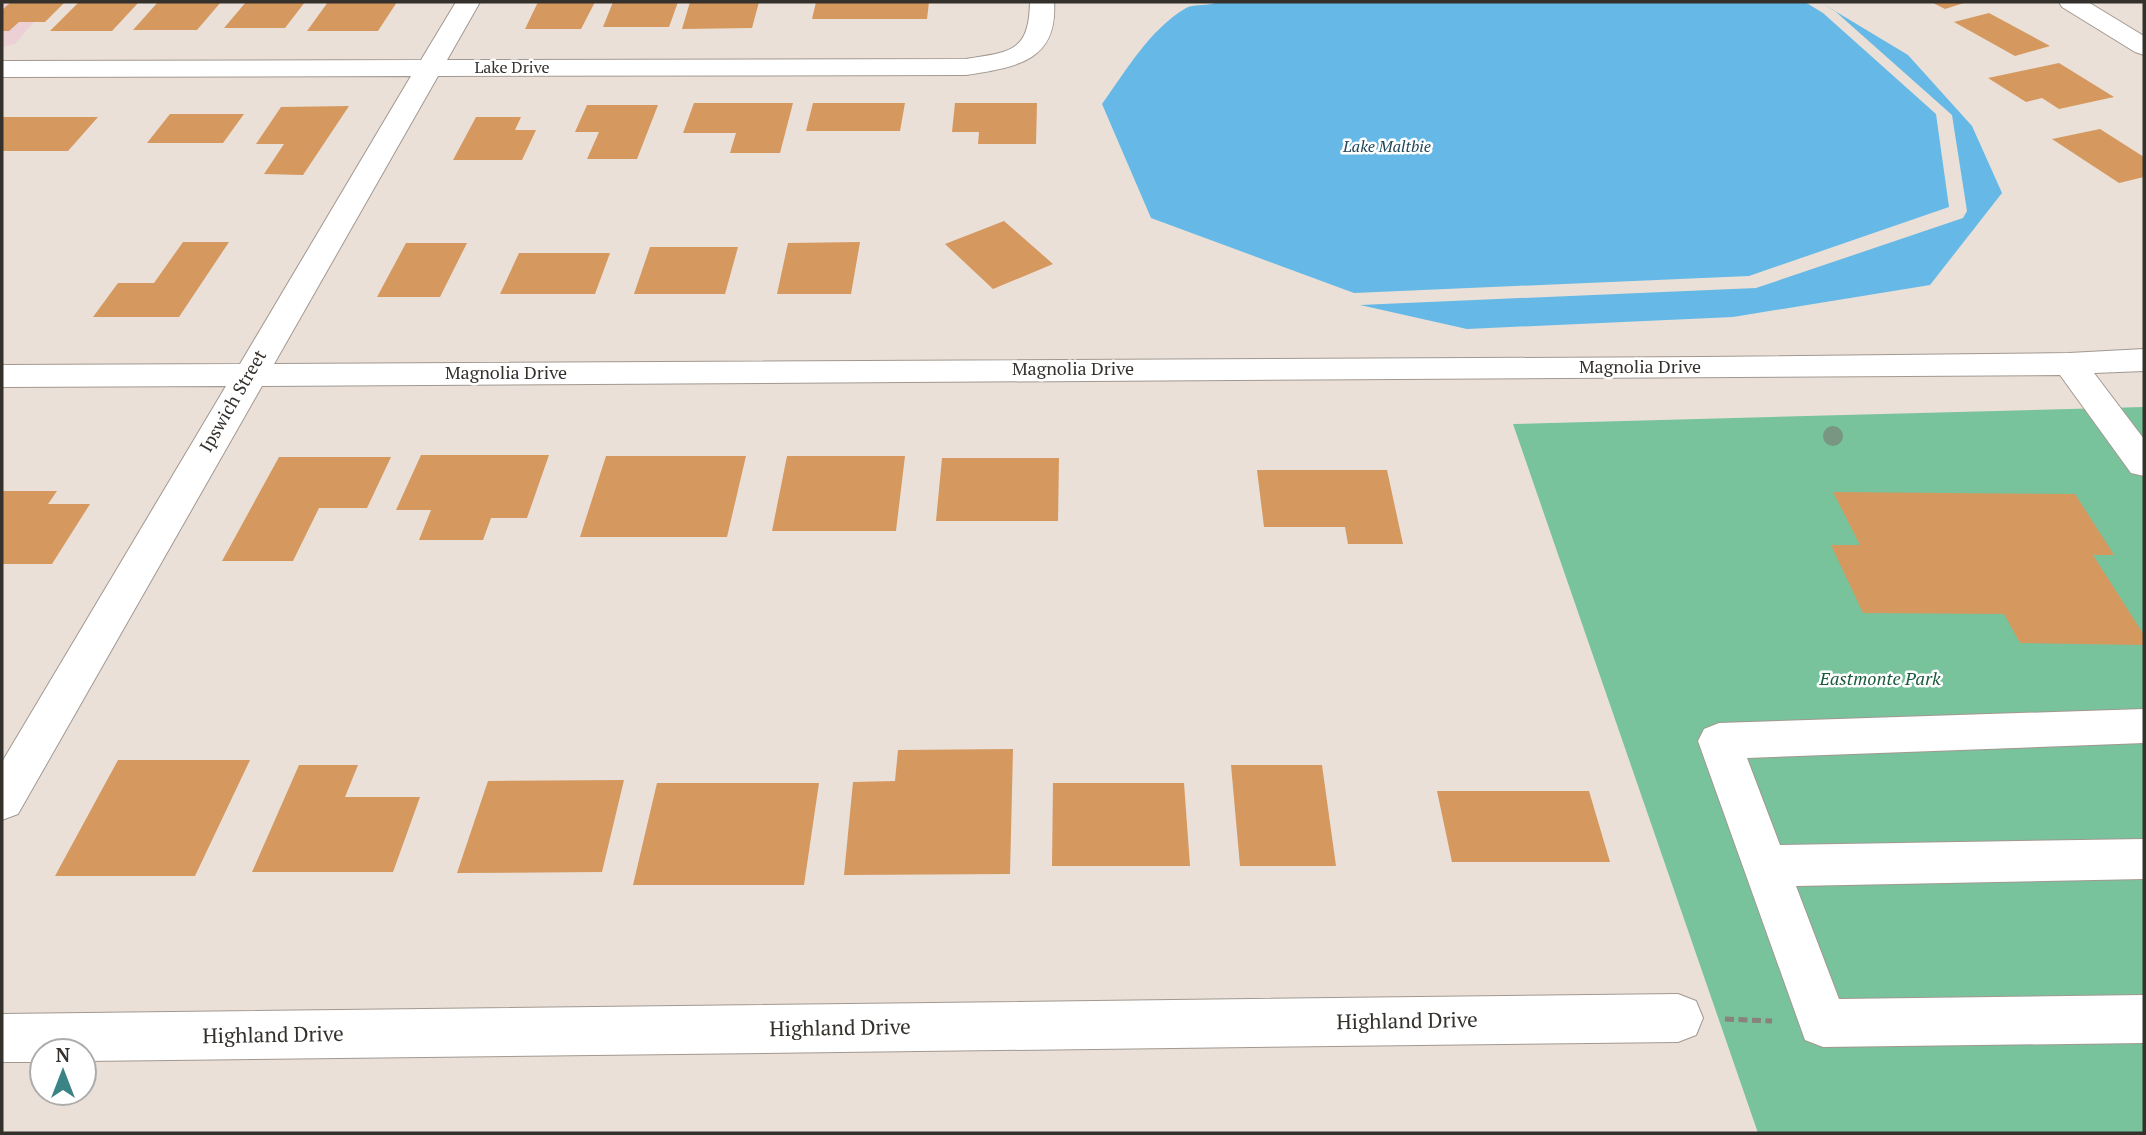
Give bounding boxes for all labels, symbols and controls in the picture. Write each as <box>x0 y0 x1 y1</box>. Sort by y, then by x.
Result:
street label: Lake Drive <box>474 56 550 78</box>
water label: Lake Maltbie <box>1342 135 1431 157</box>
street label: Ipswich Street <box>193 345 271 456</box>
street label: Magnolia Drive <box>1579 354 1701 378</box>
street label: Magnolia Drive <box>1012 356 1134 380</box>
street label: Magnolia Drive <box>445 360 567 384</box>
park label: Eastmonte Park <box>1818 666 1941 690</box>
street label: Highland Drive <box>1336 1005 1478 1035</box>
street label: Highland Drive <box>769 1012 911 1042</box>
street label: Highland Drive <box>202 1019 344 1049</box>
north arrow <box>28 1037 98 1107</box>
text: N <box>56 1042 71 1067</box>

